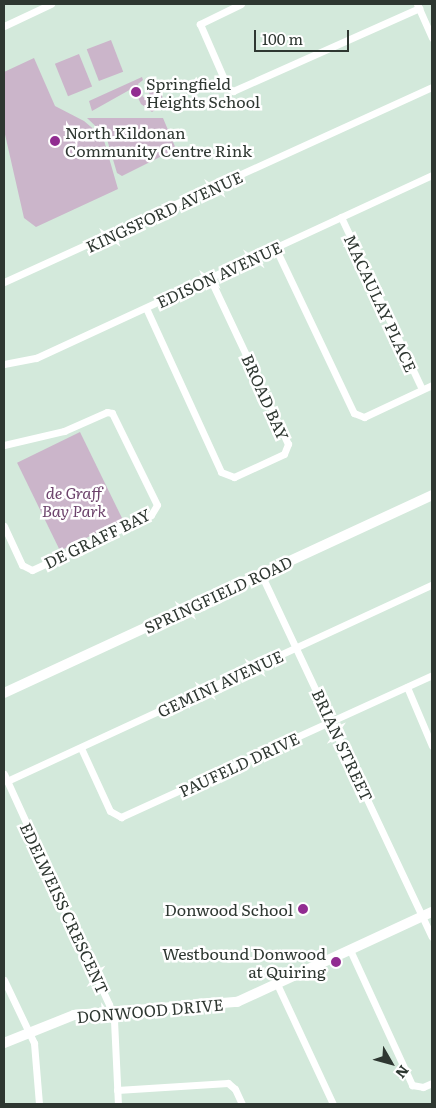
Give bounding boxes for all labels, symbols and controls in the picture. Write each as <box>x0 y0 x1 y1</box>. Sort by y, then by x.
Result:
scale bar <box>256 20 351 52</box>
text: 100 m <box>262 27 303 50</box>
place label: Springfield Heights School <box>146 73 260 111</box>
marker: Springfield Heights School <box>130 86 142 98</box>
place label: North Kildonan Community Centre Rink <box>65 122 252 160</box>
marker: North Kildonan Community Centre Rink <box>49 135 61 147</box>
street label: KINGSFORD AVENUE <box>83 166 245 256</box>
street label: MACAULAY PLACE <box>341 231 421 375</box>
street label: EDISON AVENUE <box>153 237 285 311</box>
street label: BROAD BAY <box>239 351 293 443</box>
park label: de Graff Bay Park <box>42 482 106 520</box>
street label: DE GRAFF BAY <box>41 504 153 572</box>
street label: SPRINGFIELD ROAD <box>141 551 295 637</box>
street label: GEMINI AVENUE <box>154 645 286 721</box>
street label: BRIAN STREET <box>309 686 377 804</box>
street label: PAUFELD DRIVE <box>176 728 302 800</box>
street label: EDELWEISS CRESCENT <box>17 819 113 997</box>
place label: Donwood School <box>164 899 293 919</box>
marker: Donwood School <box>297 903 309 915</box>
place label: Westbound Donwood at Quiring <box>162 943 326 981</box>
marker: Westbound Donwood at Quiring <box>330 956 342 968</box>
street label: DONWOOD DRIVE <box>76 994 224 1026</box>
north arrow <box>366 1038 416 1088</box>
text: N <box>391 1061 414 1083</box>

